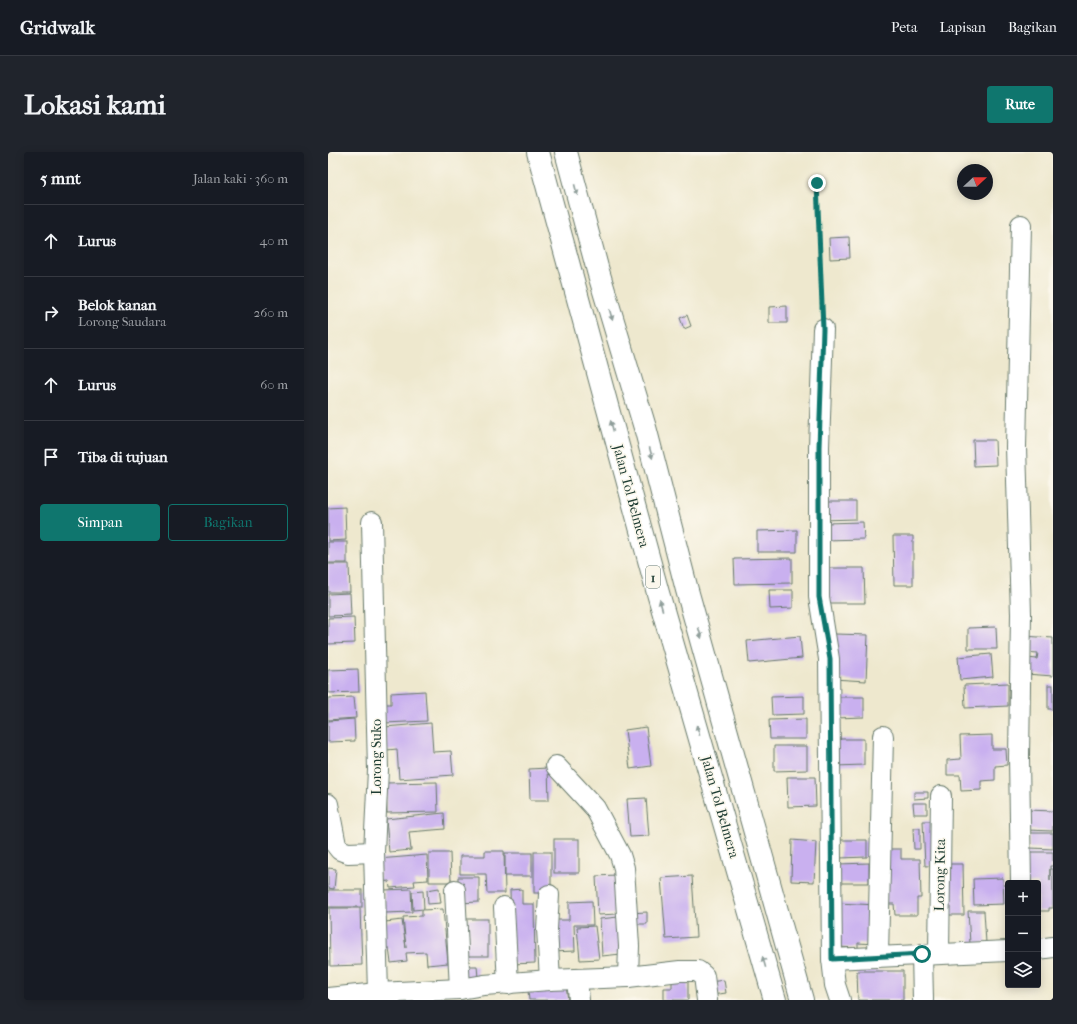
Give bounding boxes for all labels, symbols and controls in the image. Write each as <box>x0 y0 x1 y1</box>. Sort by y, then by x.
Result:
text: Gridwalk <box>20 17 95 39</box>
text: Peta <box>891 19 918 36</box>
text: Lapisan <box>940 19 986 36</box>
text: Bagikan <box>1008 19 1057 36</box>
button: Rute <box>987 86 1053 123</box>
text: Lokasi kami <box>24 88 166 121</box>
north arrow <box>957 164 993 200</box>
text: 5 mnt <box>40 168 81 188</box>
text: Jalan kaki · 360 m <box>193 171 288 186</box>
route end <box>808 174 826 192</box>
one-way arrow <box>573 184 579 196</box>
icon: ahead <box>40 230 62 252</box>
text: Lurus <box>78 232 116 250</box>
text: 40 m <box>260 233 288 248</box>
text: Belok kanan <box>78 296 157 314</box>
icon: right <box>40 302 62 324</box>
text: 260 m <box>254 305 288 320</box>
one-way arrow <box>608 309 614 321</box>
text: Lorong Saudara <box>78 314 166 329</box>
icon: ahead <box>40 374 62 396</box>
text: Lurus <box>78 376 116 394</box>
text: 60 m <box>260 377 288 392</box>
one-way arrow <box>609 419 615 432</box>
street label: Jalan Tol Belmera <box>609 442 653 550</box>
icon: arrive <box>40 446 62 468</box>
one-way arrow <box>649 447 655 459</box>
text: Tiba di tujuan <box>78 448 168 466</box>
button: Simpan <box>40 504 160 541</box>
button: Bagikan <box>168 504 288 541</box>
road number: 1 <box>646 566 660 588</box>
one-way arrow <box>658 599 664 611</box>
one-way arrow <box>697 627 703 639</box>
street label: Lorong Suko <box>368 719 385 795</box>
one-way arrow <box>695 724 701 736</box>
street label: Jalan Tol Belmera <box>697 753 743 861</box>
street label: Lorong Kita <box>931 838 949 911</box>
map controls <box>1005 880 1041 988</box>
button: + <box>1005 880 1041 916</box>
button: − <box>1005 916 1041 952</box>
route start <box>913 945 931 963</box>
button: layers <box>1005 952 1041 988</box>
one-way arrow <box>761 956 767 969</box>

